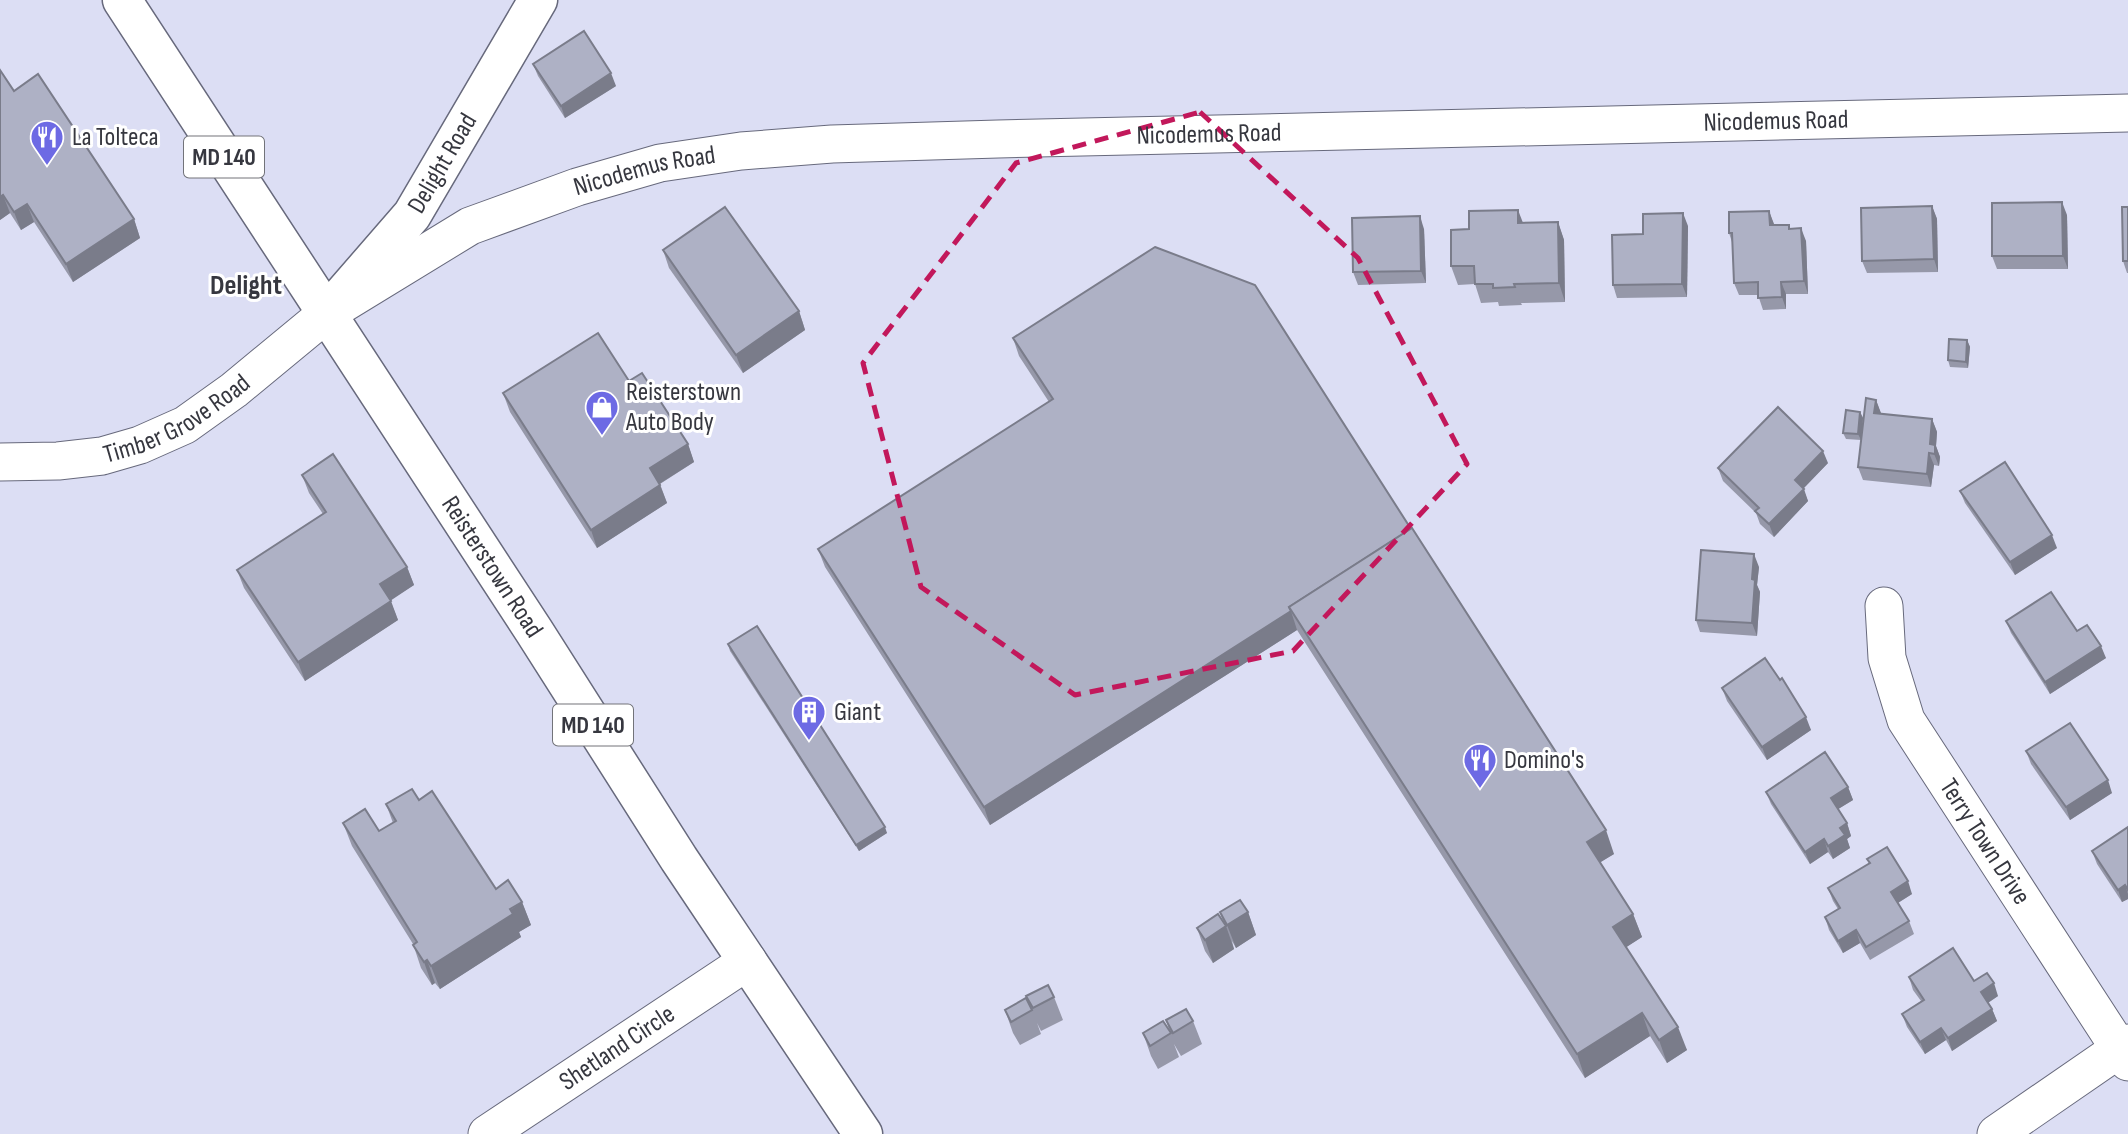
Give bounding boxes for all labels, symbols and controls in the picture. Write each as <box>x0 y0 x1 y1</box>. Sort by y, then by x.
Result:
street label: Nicodemus Road <box>1703 104 1849 138</box>
street label: Delight Road <box>401 108 484 219</box>
street label: Nicodemus Road <box>1136 117 1282 151</box>
restaurant icon: La Tolteca <box>28 118 66 167</box>
place label: La Tolteca <box>72 122 158 153</box>
road number: MD 140 <box>184 136 264 177</box>
street label: Nicodemus Road <box>570 139 717 203</box>
district label: Delight <box>210 269 282 302</box>
street label: Timber Grove Road <box>100 368 257 470</box>
place label: Reisterstown Auto Body <box>625 377 741 438</box>
shop icon: Reisterstown Auto Body <box>583 388 621 437</box>
street label: Reisterstown Road <box>435 490 550 643</box>
building icon: Giant <box>790 693 828 742</box>
place label: Giant <box>834 697 881 728</box>
road number: MD 140 <box>553 704 633 746</box>
restaurant icon: Domino's <box>1461 741 1499 790</box>
place label: Domino's <box>1504 745 1584 776</box>
street label: Terry Town Drive <box>1933 773 2037 910</box>
street label: Shetland Circle <box>554 998 681 1097</box>

